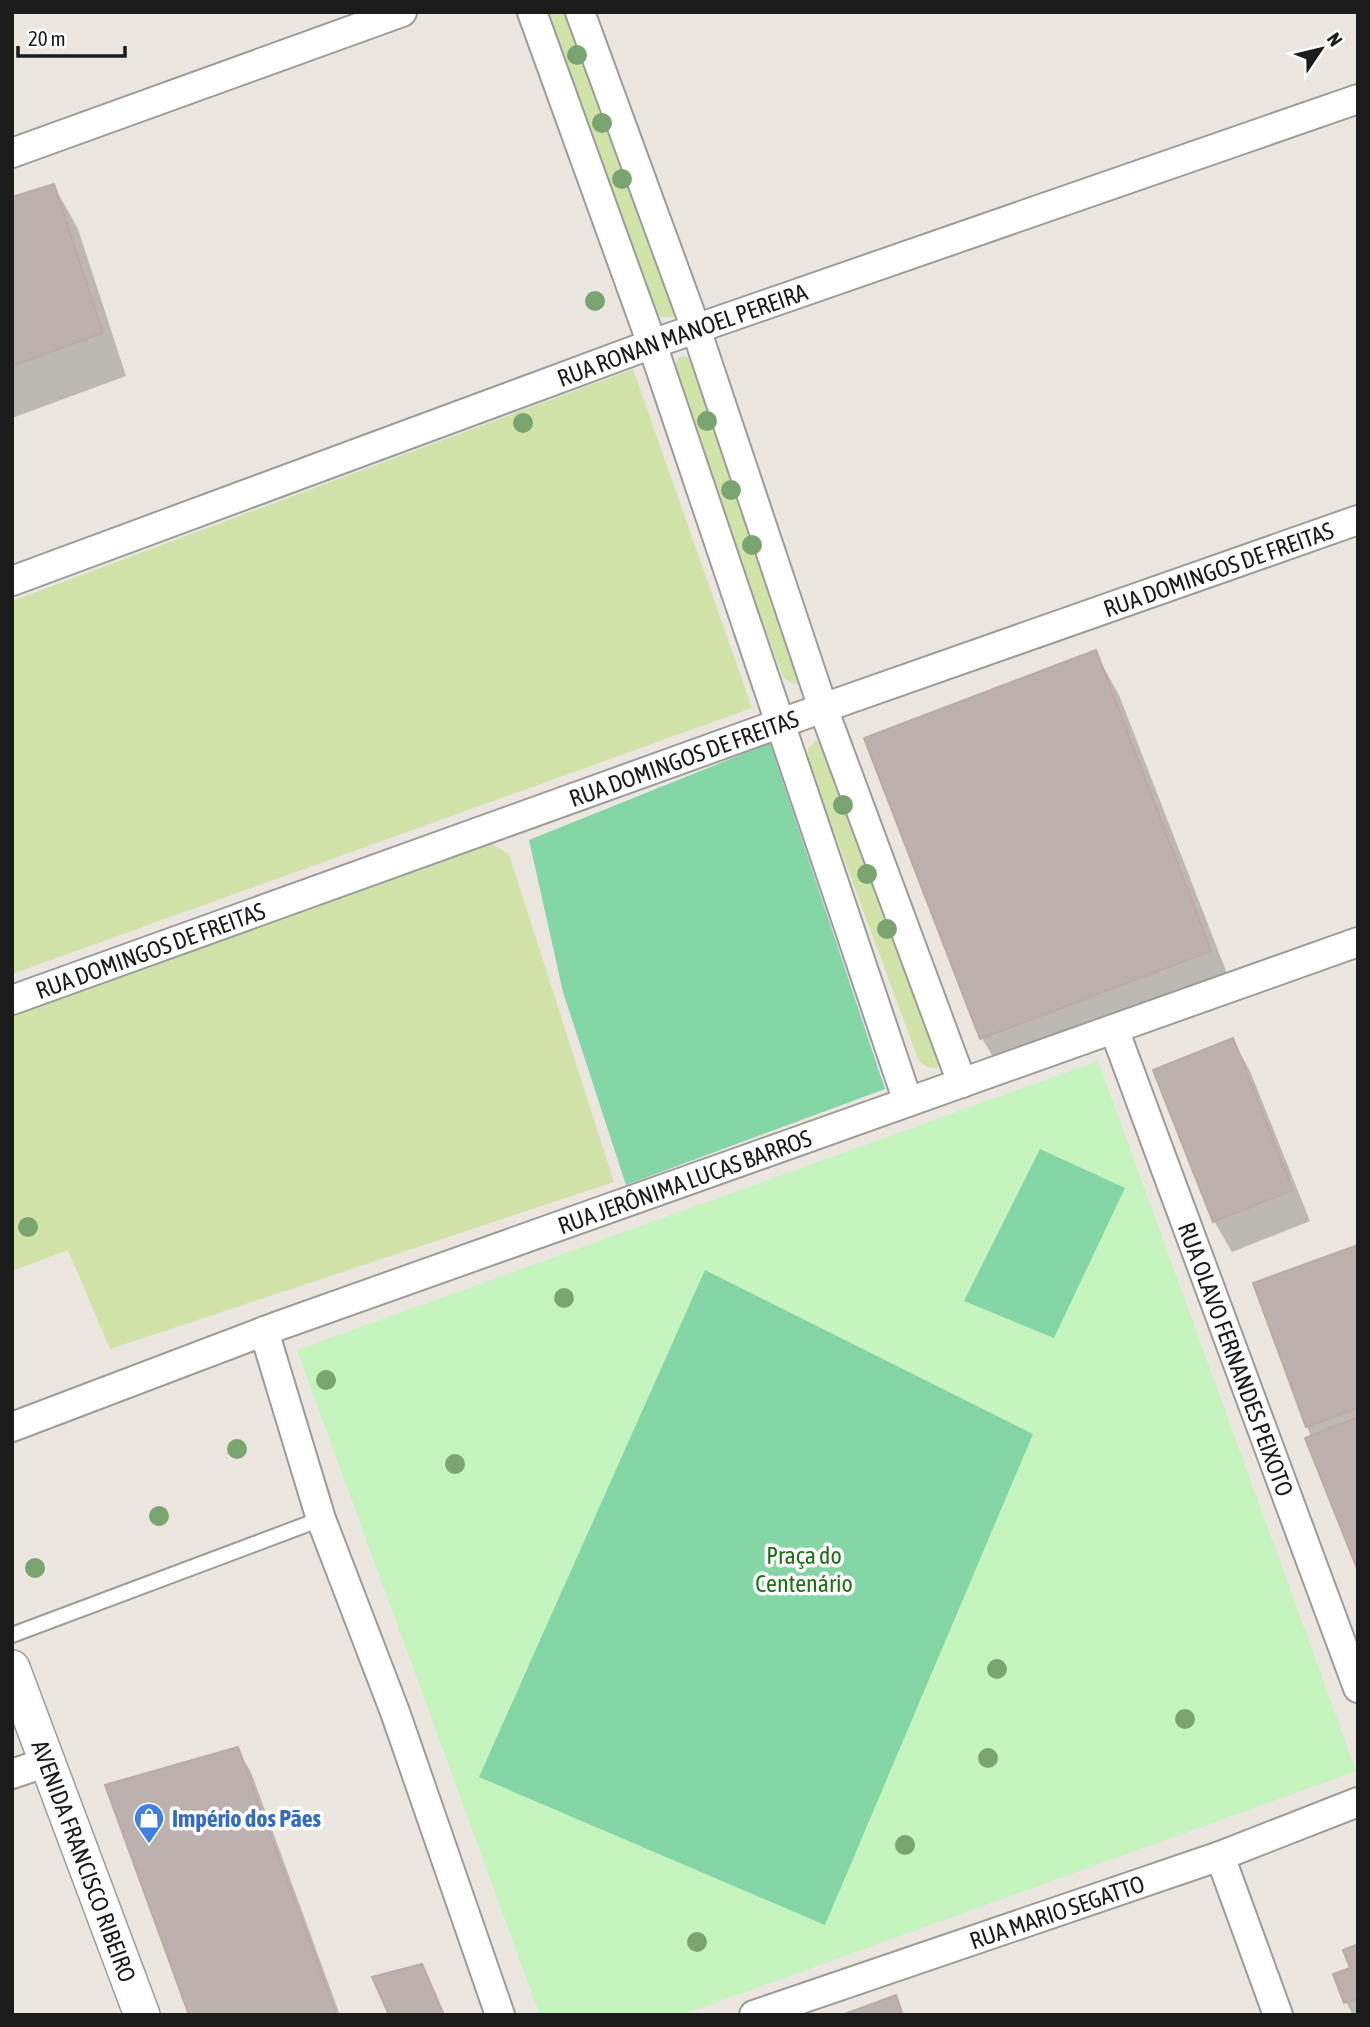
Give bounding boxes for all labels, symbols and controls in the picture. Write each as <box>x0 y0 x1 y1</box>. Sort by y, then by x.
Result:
scale bar <box>18 14 124 58</box>
north arrow <box>1286 14 1356 84</box>
text: 20 m <box>28 26 66 50</box>
text: N <box>1323 28 1347 50</box>
street label: RUA RONAN MANOEL PEREIRA <box>553 278 811 391</box>
street label: RUA DOMINGOS DE FREITAS <box>1100 516 1337 622</box>
street label: RUA DOMINGOS DE FREITAS <box>565 704 802 812</box>
street label: RUA DOMINGOS DE FREITAS <box>32 897 269 1004</box>
street label: RUA JERÔNIMA LUCAS BARROS <box>554 1124 815 1239</box>
street label: RUA OLAVO FERNANDES PEIXOTO <box>1173 1218 1299 1500</box>
park label: Praça do Centenário <box>755 1542 853 1597</box>
street label: AVENIDA FRANCISCO RIBEIRO <box>27 1736 142 1986</box>
shop icon: Império dos Pães <box>132 1801 166 1845</box>
place label: Império dos Pães <box>172 1805 322 1832</box>
street label: RUA MARIO SEGATTO <box>966 1869 1148 1954</box>

